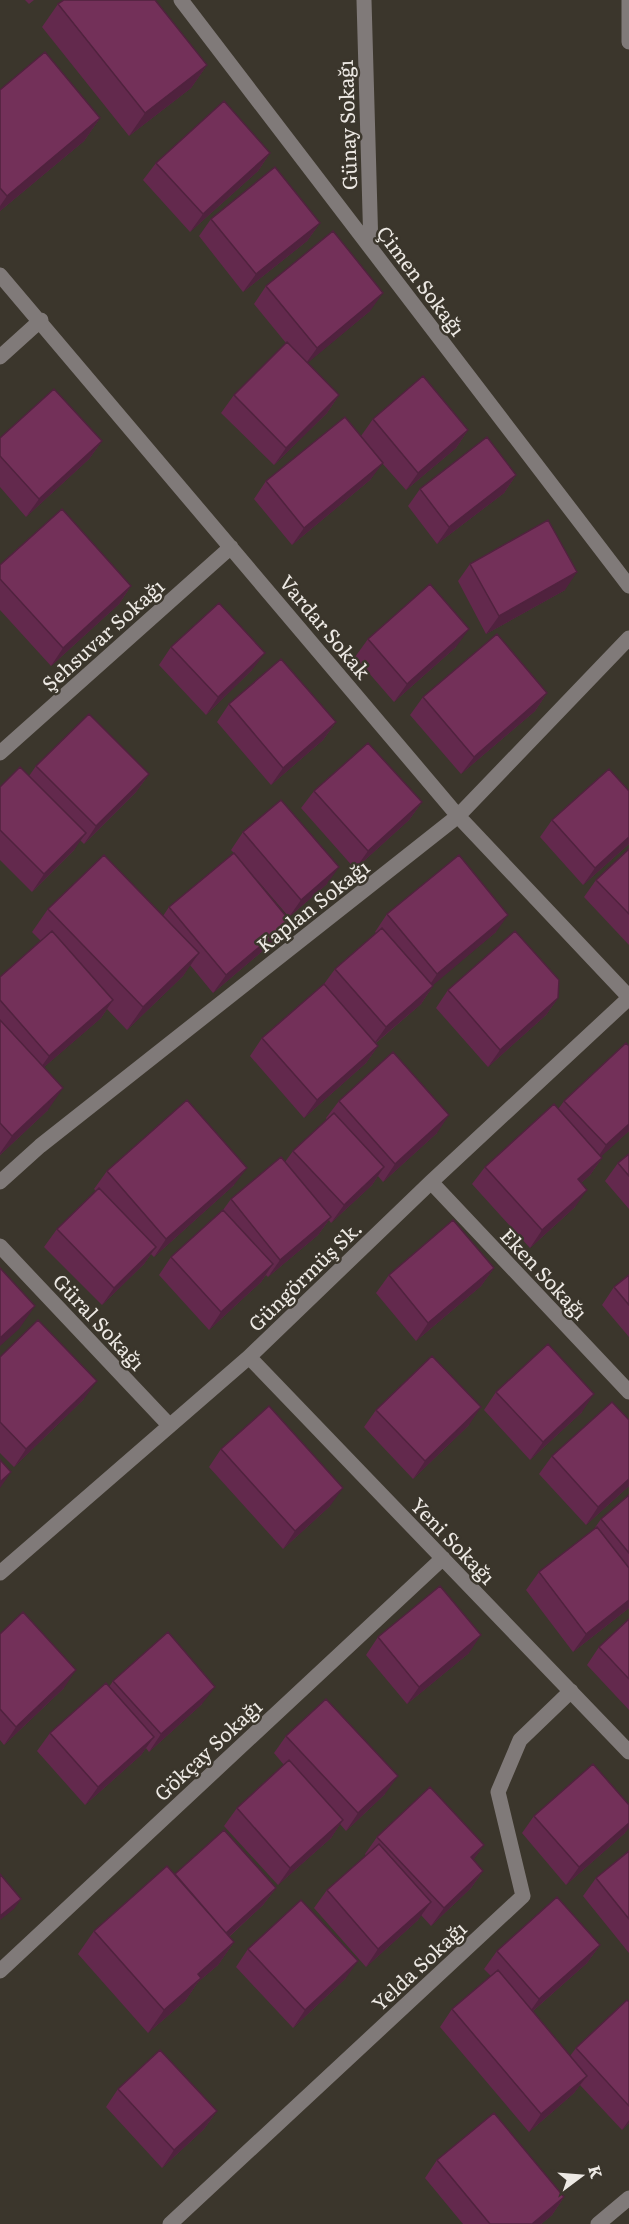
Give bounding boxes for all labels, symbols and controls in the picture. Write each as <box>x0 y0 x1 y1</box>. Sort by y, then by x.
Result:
street label: Günay Sokağı <box>329 59 363 191</box>
street label: Çimen Sokağı <box>370 218 474 342</box>
street label: Vardar Sokak <box>273 567 379 685</box>
street label: Şehsuvar Sokağı <box>34 570 170 697</box>
street label: Kaplan Sokağı <box>249 851 375 959</box>
street label: Güngörmüş Sk. <box>240 1213 368 1337</box>
street label: Eken Sokağı <box>494 1220 596 1326</box>
street label: Güral Sokağı <box>47 1266 153 1376</box>
street label: Yeni Sokağı <box>405 1490 503 1590</box>
street label: Gökçay Sokağı <box>146 1691 268 1807</box>
street label: Yelda Sokağı <box>364 1913 472 2017</box>
north arrow <box>551 2146 611 2206</box>
text: K <box>583 2162 610 2181</box>

